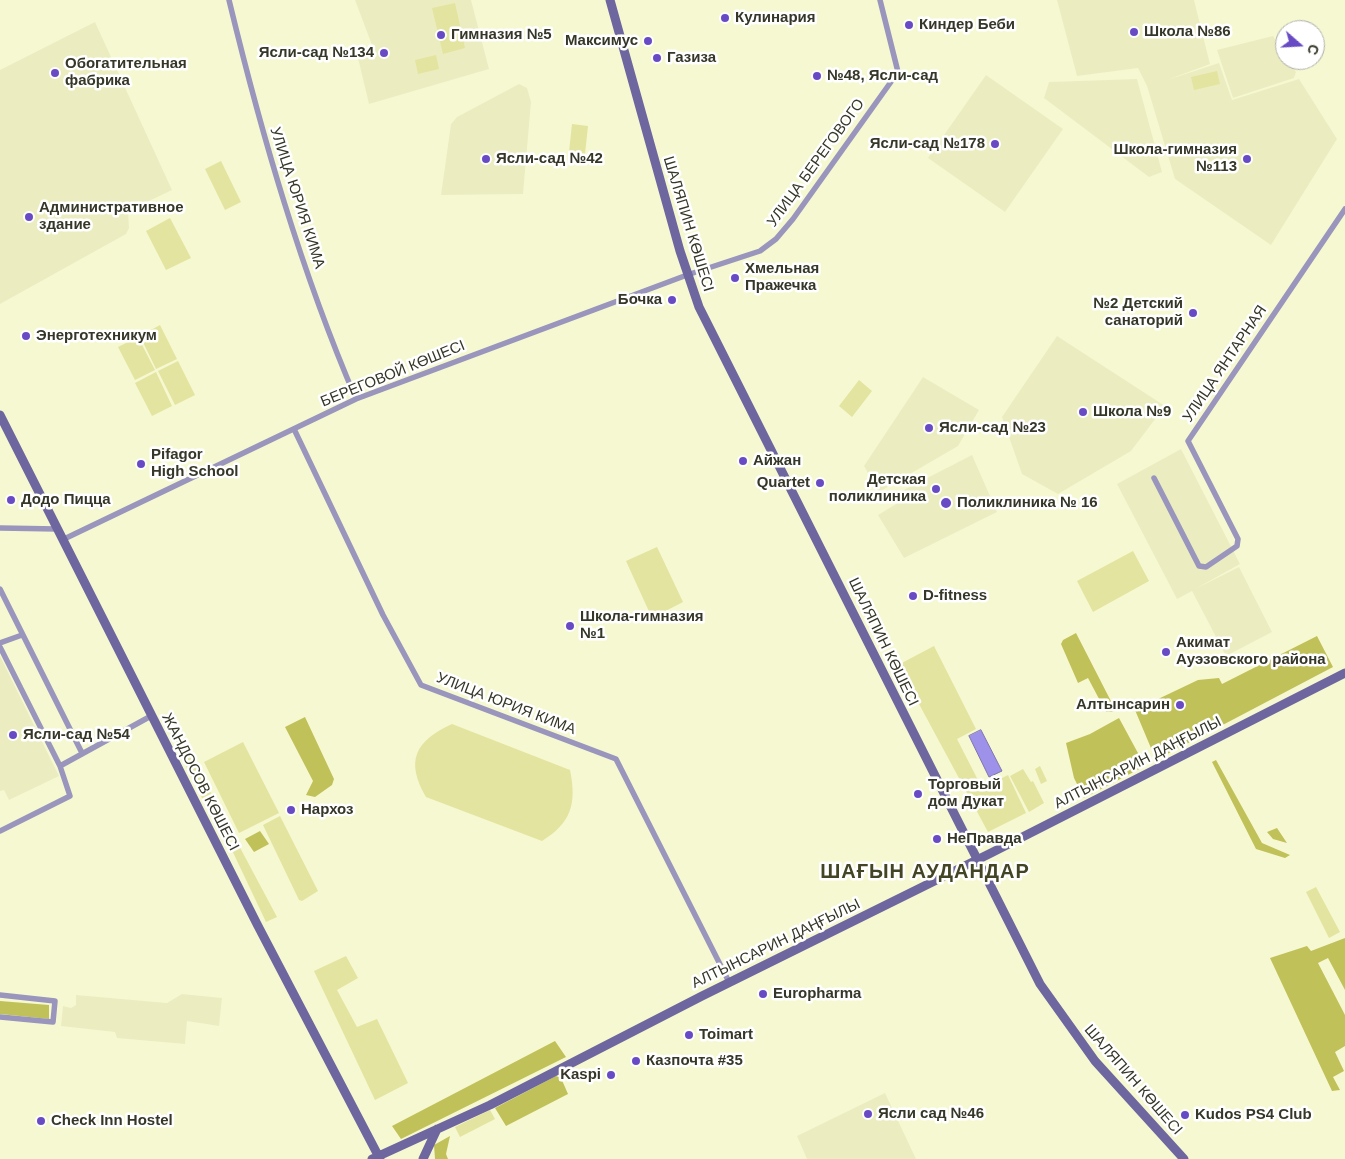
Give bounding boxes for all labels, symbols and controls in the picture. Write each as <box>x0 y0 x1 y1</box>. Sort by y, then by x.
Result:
place label: Кулинария <box>735 9 816 27</box>
marker: Кулинария <box>719 12 731 24</box>
place label: Киндер Беби <box>919 16 1015 34</box>
marker: Киндер Беби <box>903 19 915 31</box>
north arrow <box>1275 20 1325 70</box>
place label: Школа №86 <box>1144 23 1231 41</box>
place label: Гимназия №5 <box>451 26 552 44</box>
marker: Школа №86 <box>1128 26 1140 38</box>
marker: Гимназия №5 <box>435 29 447 41</box>
place label: Максимус <box>565 32 638 50</box>
marker: Максимус <box>642 35 654 47</box>
text: С <box>1304 42 1322 57</box>
place label: Ясли-сад №134 <box>259 44 374 62</box>
marker: Ясли-сад №134 <box>378 47 390 59</box>
place label: Газиза <box>667 49 716 67</box>
marker: Газиза <box>651 52 663 64</box>
place label: Обогатительная фабрика <box>65 55 187 90</box>
marker: Обогатительная фабрика <box>49 67 61 79</box>
place label: №48, Ясли-сад <box>827 67 938 85</box>
marker: №48, Ясли-сад <box>811 70 823 82</box>
street label: УЛИЦА БЕРЕГОВОГО <box>764 95 868 231</box>
street label: УЛИЦА ЮРИЯ КИМА <box>266 125 328 271</box>
place label: Ясли-сад №178 <box>870 135 985 153</box>
marker: Ясли-сад №178 <box>989 138 1001 150</box>
place label: Школа-гимназия №113 <box>1113 141 1237 176</box>
place label: Ясли-сад №42 <box>496 150 603 168</box>
marker: Ясли-сад №42 <box>480 153 492 165</box>
marker: Школа-гимназия №113 <box>1241 153 1253 165</box>
street label: ШАЛЯПИН КӨШЕСІ <box>659 154 717 294</box>
place label: Административное здание <box>39 199 183 234</box>
marker: Административное здание <box>23 211 35 223</box>
place label: Хмельная Пражечка <box>745 260 819 295</box>
marker: Хмельная Пражечка <box>729 272 741 284</box>
place label: Бочка <box>618 291 662 309</box>
marker: Бочка <box>666 294 678 306</box>
place label: №2 Детский санаторий <box>1093 295 1183 330</box>
street label: УЛИЦА ЯНТАРНАЯ <box>1179 302 1271 426</box>
marker: №2 Детский санаторий <box>1187 307 1199 319</box>
place label: Энерготехникум <box>36 327 157 345</box>
marker: Энерготехникум <box>20 330 32 342</box>
street label: БЕРЕГОВОЙ КӨШЕСІ <box>318 337 468 411</box>
place label: Школа №9 <box>1093 403 1171 421</box>
marker: Школа №9 <box>1077 406 1089 418</box>
place label: Ясли-сад №23 <box>939 419 1046 437</box>
marker: Ясли-сад №23 <box>923 422 935 434</box>
place label: Pifagor High School <box>151 446 238 481</box>
place label: Айжан <box>753 452 801 470</box>
marker: Айжан <box>737 455 749 467</box>
marker: Pifagor High School <box>135 458 147 470</box>
place label: Детская поликлиника <box>829 471 926 506</box>
place label: Quartet <box>757 474 810 492</box>
marker: Quartet <box>814 477 826 489</box>
marker: Детская поликлиника <box>930 483 942 495</box>
place label: Додо Пицца <box>21 491 111 509</box>
marker: Додо Пицца <box>5 494 17 506</box>
place label: Поликлиника № 16 <box>957 494 1098 512</box>
marker: Поликлиника № 16 <box>939 496 953 510</box>
street label: ШАЛЯПИН КӨШЕСІ <box>844 575 922 709</box>
place label: D-fitness <box>923 587 987 605</box>
marker: D-fitness <box>907 590 919 602</box>
place label: Школа-гимназия №1 <box>580 608 704 643</box>
marker: Школа-гимназия №1 <box>564 620 576 632</box>
place label: Акимат Ауэзовского района <box>1176 634 1326 669</box>
marker: Акимат Ауэзовского района <box>1160 646 1172 658</box>
street label: УЛИЦА ЮРИЯ КИМА <box>434 669 578 739</box>
place label: Алтынсарин <box>1076 696 1170 714</box>
marker: Алтынсарин <box>1174 699 1186 711</box>
street label: ЖАНДОСОВ КӨШЕСІ <box>157 710 243 854</box>
street label: АЛТЫНСАРИН ДАҢҒЫЛЫ <box>1051 713 1225 813</box>
place label: Ясли-сад №54 <box>23 726 130 744</box>
marker: Ясли-сад №54 <box>7 729 19 741</box>
place label: Торговый дом Дукат <box>928 776 1004 811</box>
marker: Торговый дом Дукат <box>912 788 924 800</box>
place label: Нархоз <box>301 801 354 819</box>
marker: Нархоз <box>285 804 297 816</box>
place label: НеПравда <box>947 830 1022 848</box>
marker: НеПравда <box>931 833 943 845</box>
district label: ШАҒЫН АУДАНДАР <box>818 860 1032 884</box>
street label: АЛТЫНСАРИН ДАҢҒЫЛЫ <box>689 895 863 993</box>
place label: Europharma <box>773 985 861 1003</box>
marker: Europharma <box>757 988 769 1000</box>
street label: ШАЛЯПИН КӨШЕСІ <box>1080 1021 1186 1139</box>
place label: Toimart <box>699 1026 753 1044</box>
marker: Toimart <box>683 1029 695 1041</box>
place label: Казпочта #35 <box>646 1052 743 1070</box>
marker: Казпочта #35 <box>630 1055 642 1067</box>
place label: Kaspi <box>560 1066 601 1084</box>
marker: Kaspi <box>605 1069 617 1081</box>
place label: Ясли сад №46 <box>878 1105 984 1123</box>
place label: Kudos PS4 Club <box>1195 1106 1312 1124</box>
marker: Ясли сад №46 <box>862 1108 874 1120</box>
marker: Kudos PS4 Club <box>1179 1109 1191 1121</box>
place label: Check Inn Hostel <box>51 1112 173 1130</box>
marker: Check Inn Hostel <box>35 1115 47 1127</box>

